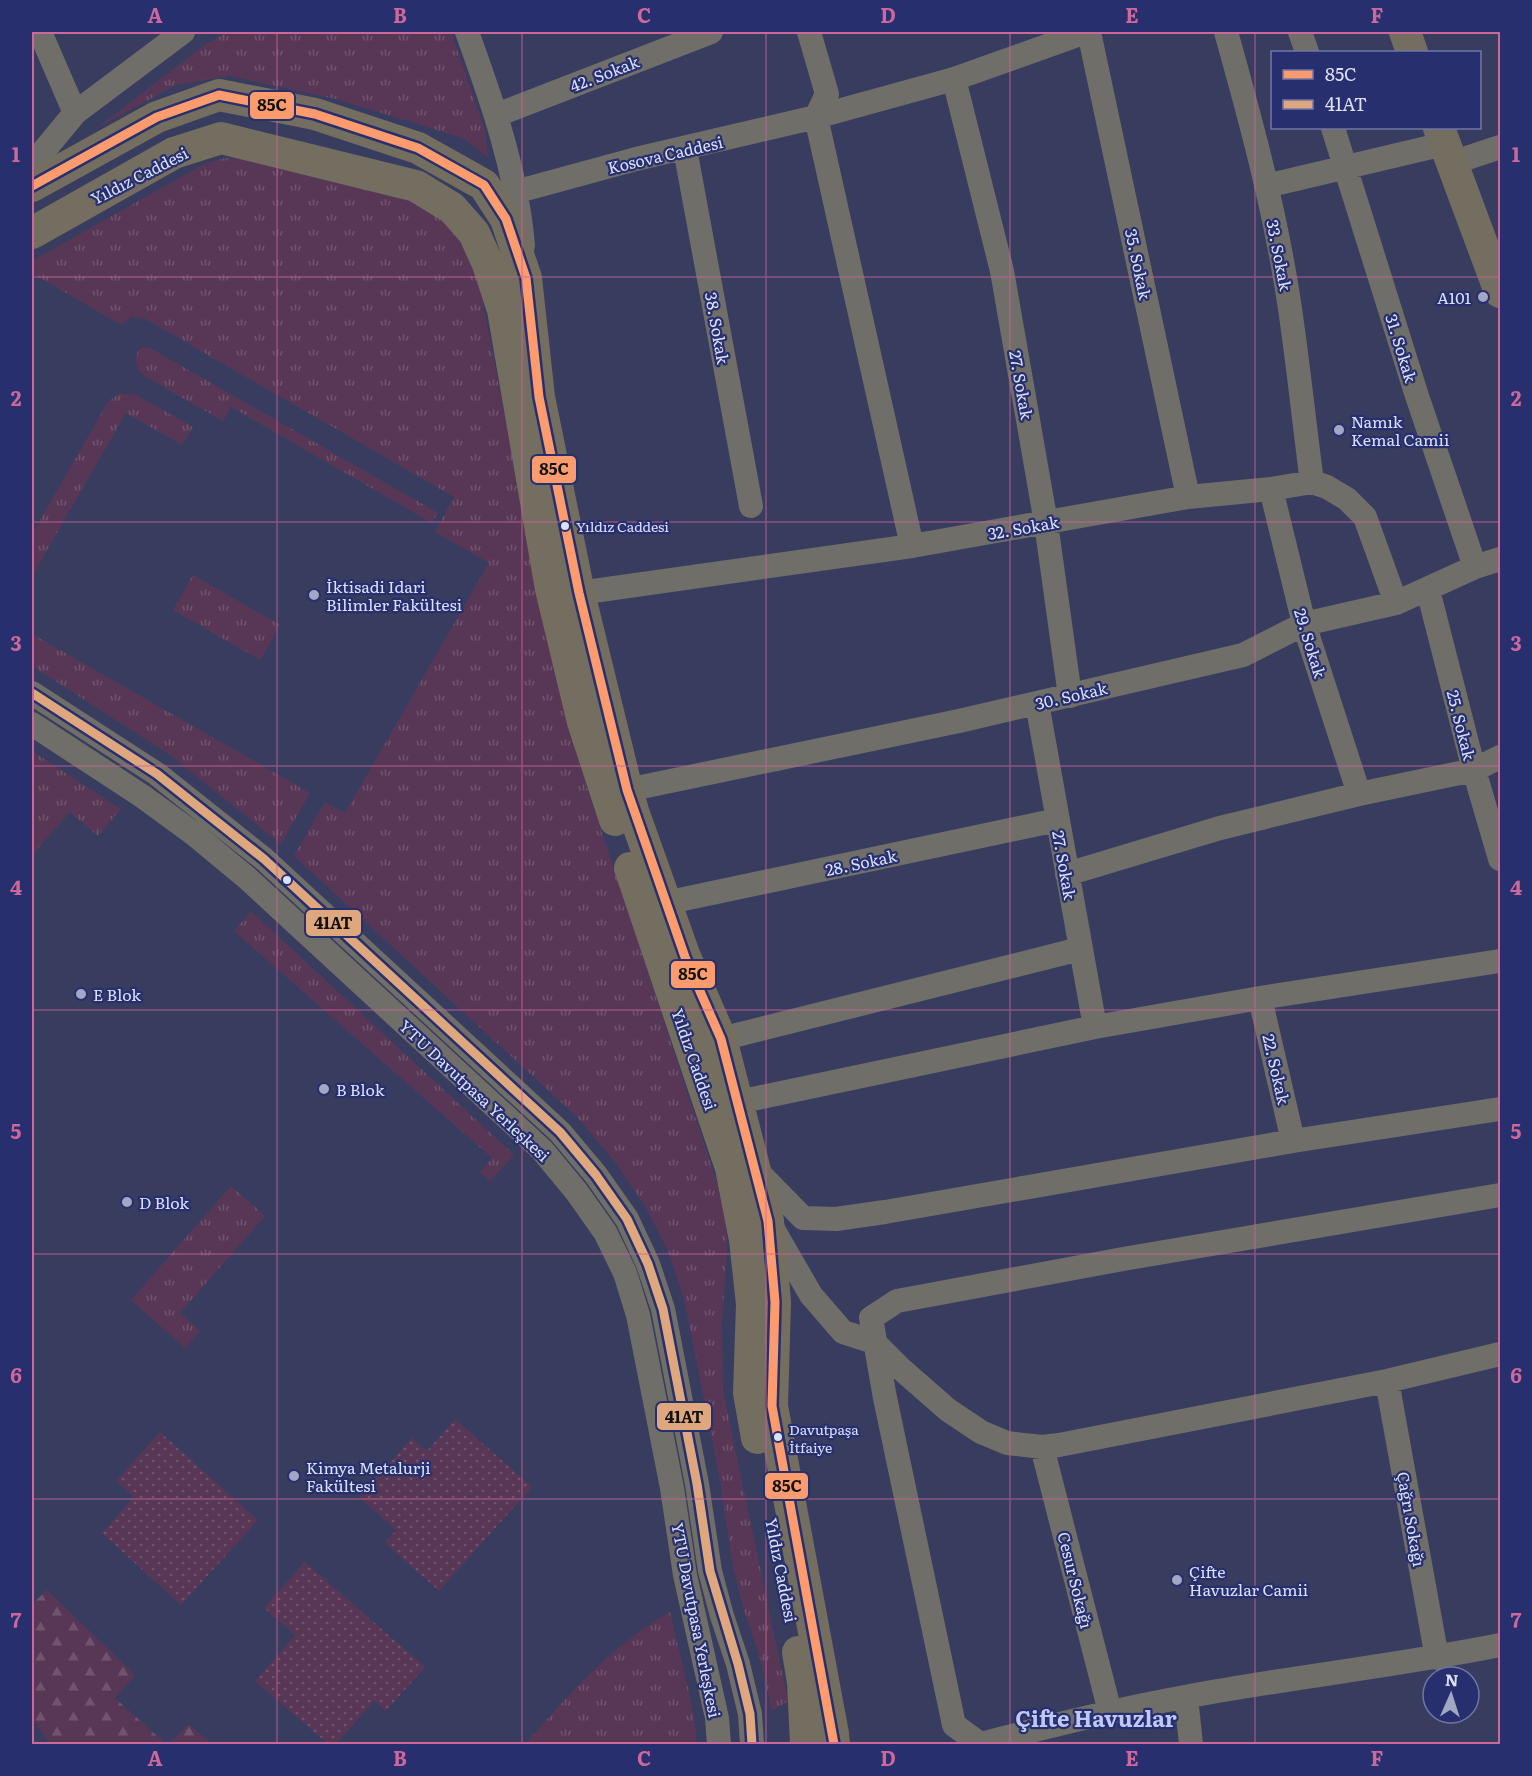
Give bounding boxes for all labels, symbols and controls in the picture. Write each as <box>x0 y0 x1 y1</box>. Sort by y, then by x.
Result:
text: A <box>147 0 163 29</box>
text: B <box>393 0 407 29</box>
text: C <box>637 0 651 29</box>
text: D <box>880 0 896 29</box>
text: E <box>1125 0 1139 29</box>
text: F <box>1371 0 1384 29</box>
street label: 42. Sokak <box>566 49 642 97</box>
legend <box>1271 51 1481 129</box>
text: 85C <box>1325 60 1357 87</box>
text: 41AT <box>1325 90 1367 117</box>
line badge: 85C <box>249 91 295 120</box>
text: 85C <box>257 92 287 116</box>
street label: Kosova Caddesi <box>605 129 725 179</box>
text: 1 <box>12 138 20 168</box>
text: 1 <box>1512 138 1520 168</box>
street label: Yıldız Caddesi <box>86 140 192 210</box>
street label: 33. Sokak <box>1261 217 1299 293</box>
street label: 35. Sokak <box>1120 226 1158 302</box>
place label: A101 <box>1437 285 1471 309</box>
street label: 38. Sokak <box>700 290 736 366</box>
marker: A101 <box>1476 290 1490 304</box>
street label: 31. Sokak <box>1380 311 1424 385</box>
street label: 27. Sokak <box>1004 349 1040 422</box>
text: 2 <box>11 382 22 412</box>
text: 2 <box>1511 382 1522 412</box>
place label: Namık Kemal Camii <box>1351 409 1449 451</box>
marker: Namık Kemal Camii <box>1332 423 1346 437</box>
line badge: 85C <box>531 455 577 484</box>
text: 85C <box>539 456 569 480</box>
street label: 32. Sokak <box>986 509 1061 545</box>
place label: Yıldız Caddesi <box>576 516 669 536</box>
marker: Yıldız Caddesi <box>559 520 571 532</box>
place label: İktisadi Idari Bilimler Fakültesi <box>326 574 462 616</box>
marker: İktisadi Idari Bilimler Fakültesi <box>307 588 321 602</box>
street label: 29. Sokak <box>1289 605 1333 681</box>
text: 3 <box>10 627 22 657</box>
text: 3 <box>1510 627 1522 657</box>
street label: 30. Sokak <box>1033 675 1110 715</box>
street label: 25. Sokak <box>1442 687 1482 763</box>
street label: 27. Sokak <box>1047 829 1083 902</box>
street label: 28. Sokak <box>823 843 899 881</box>
text: 4 <box>10 871 22 901</box>
text: 4 <box>1510 871 1522 901</box>
unlabelled marker <box>281 874 293 886</box>
line badge: 41AT <box>305 909 362 937</box>
text: 41AT <box>314 910 352 934</box>
line badge: 85C <box>670 960 716 989</box>
text: 85C <box>678 961 708 985</box>
place label: E Blok <box>93 982 141 1006</box>
marker: E Blok <box>74 987 88 1001</box>
street label: Yıldız Caddesi <box>666 1005 724 1113</box>
street label: YTU Davutpasa Yerleşkesi <box>394 1014 556 1166</box>
street label: 22. Sokak <box>1257 1031 1297 1107</box>
place label: B Blok <box>336 1077 385 1101</box>
marker: B Blok <box>317 1082 331 1096</box>
text: 5 <box>11 1115 22 1145</box>
text: 5 <box>1511 1115 1522 1145</box>
place label: D Blok <box>139 1190 189 1214</box>
marker: D Blok <box>120 1195 134 1209</box>
text: 6 <box>10 1359 22 1389</box>
text: 6 <box>1510 1359 1522 1389</box>
line badge: 41AT <box>656 1402 712 1431</box>
text: 41AT <box>665 1404 703 1428</box>
place label: Davutpaşa İtfaiye <box>789 1419 859 1457</box>
marker: Davutpaşa İtfaiye <box>772 1431 784 1443</box>
place label: Kimya Metalurji Fakültesi <box>306 1455 431 1497</box>
marker: Kimya Metalurji Fakültesi <box>287 1469 301 1483</box>
street label: Çağrı Sokağı <box>1392 1470 1432 1568</box>
line badge: 85C <box>764 1472 809 1500</box>
text: 85C <box>772 1473 802 1497</box>
street label: Yıldız Caddesi <box>760 1516 804 1624</box>
street label: YTU Davutpasa Yerleşkesi <box>666 1520 728 1720</box>
street label: Cesur Sokağı <box>1052 1529 1100 1631</box>
place label: Çifte Havuzlar Camii <box>1189 1559 1308 1601</box>
marker: Çifte Havuzlar Camii <box>1170 1573 1184 1587</box>
text: 7 <box>11 1604 22 1634</box>
text: 7 <box>1511 1604 1522 1634</box>
north arrow <box>1421 1665 1481 1725</box>
text: N <box>1444 1667 1459 1691</box>
district label: Çifte Havuzlar <box>1015 1701 1177 1734</box>
text: A <box>147 1742 163 1772</box>
text: B <box>393 1742 407 1772</box>
text: C <box>637 1742 651 1772</box>
text: D <box>880 1742 896 1772</box>
text: E <box>1125 1742 1139 1772</box>
text: F <box>1371 1742 1384 1772</box>

